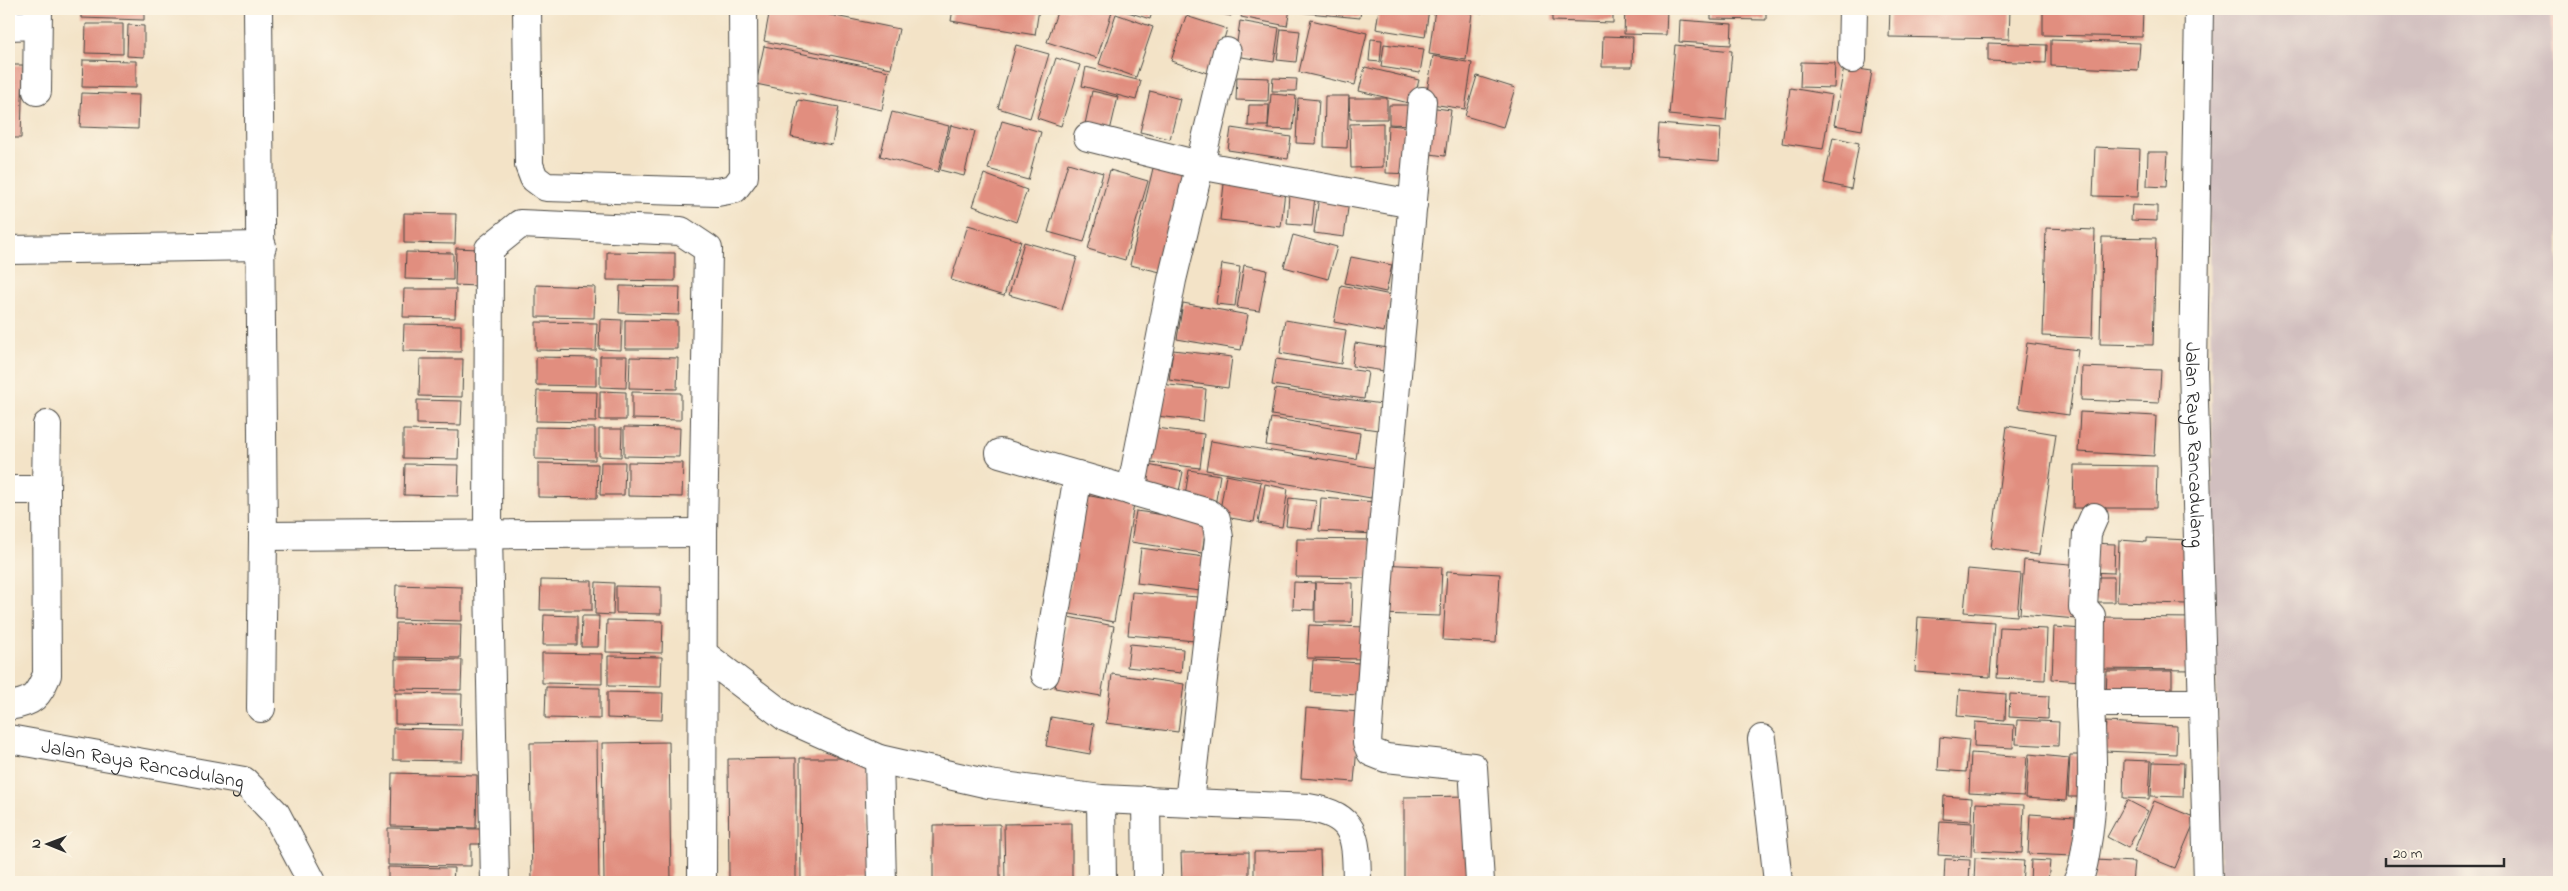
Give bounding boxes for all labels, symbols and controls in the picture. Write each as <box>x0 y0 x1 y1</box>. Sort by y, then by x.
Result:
street label: Jalan Raya Rancadulang <box>2176 342 2210 548</box>
street label: Jalan Raya Rancadulang <box>39 733 246 799</box>
north arrow <box>22 818 72 868</box>
scale bar <box>2386 836 2503 868</box>
text: N <box>26 839 47 849</box>
text: 20 m <box>2393 843 2423 865</box>

